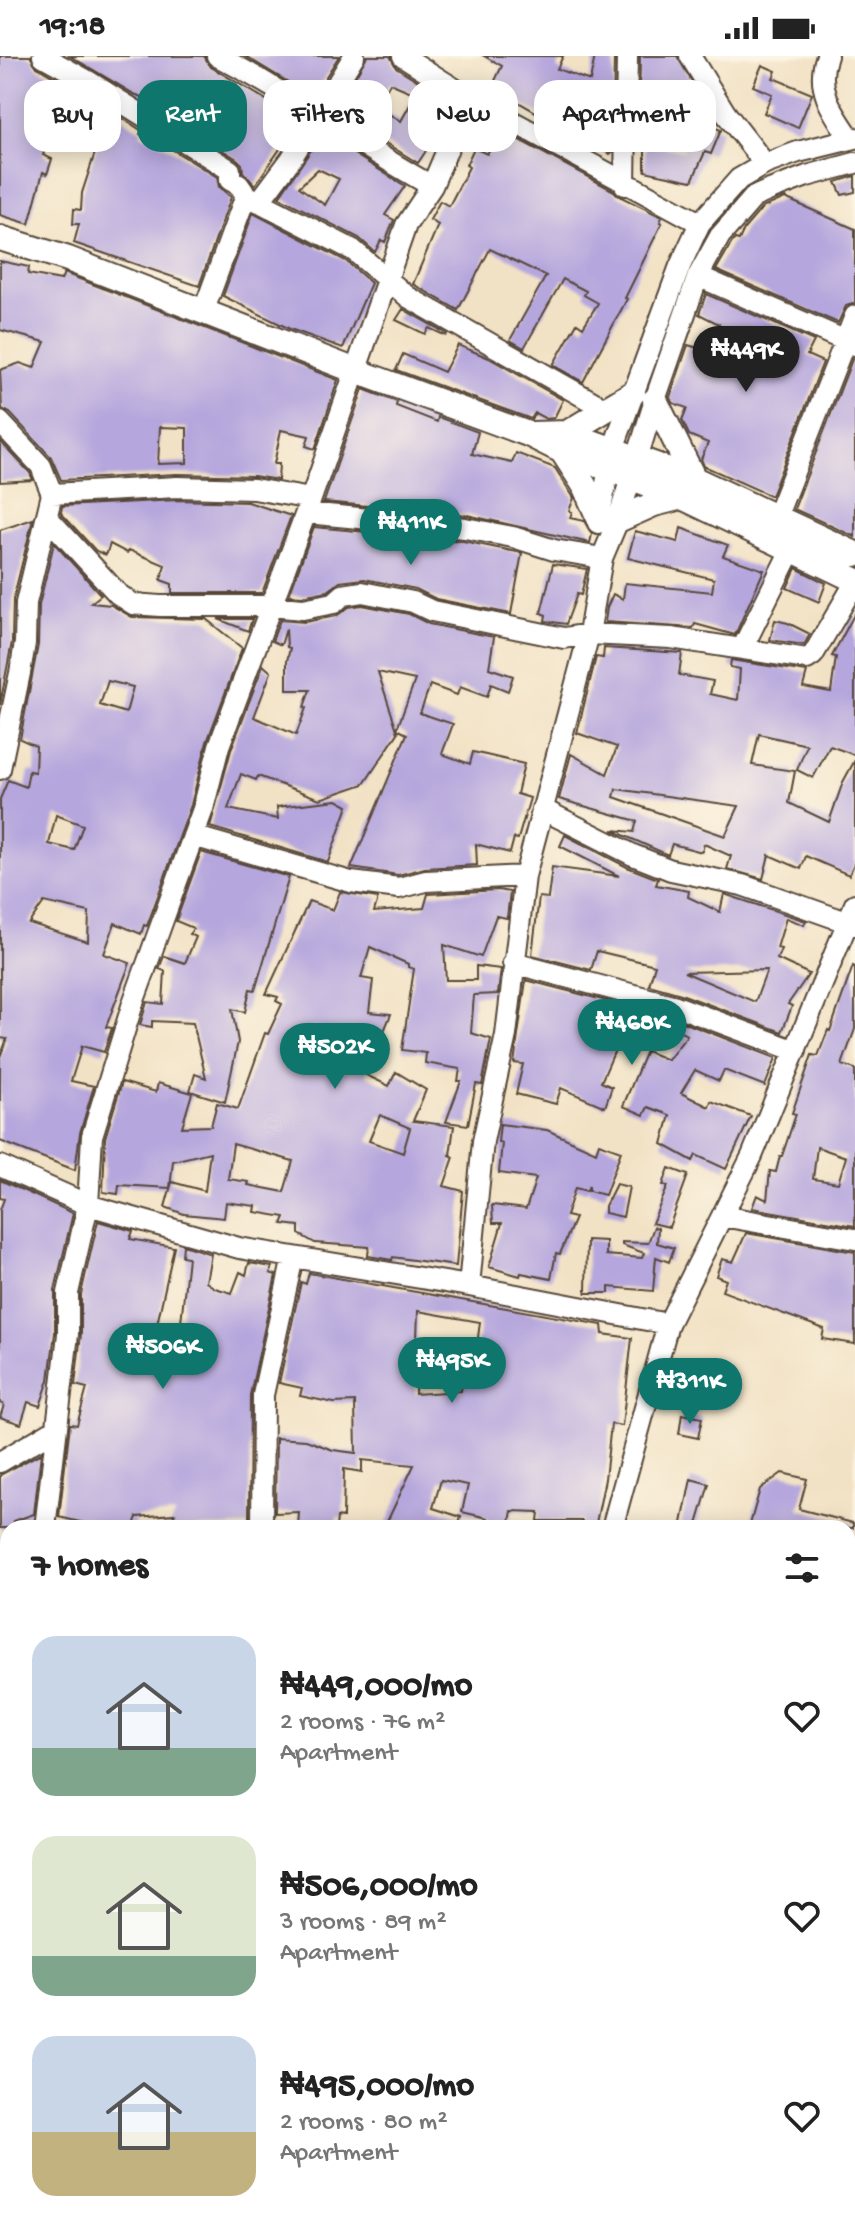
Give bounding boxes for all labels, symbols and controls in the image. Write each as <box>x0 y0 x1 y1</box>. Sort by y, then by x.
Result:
text: 19:18 <box>40 11 105 46</box>
chip: Buy <box>24 80 121 152</box>
chip: Rent <box>137 80 247 152</box>
chip: Filters <box>263 80 392 152</box>
chip: New <box>408 80 518 152</box>
chip: Apartment <box>534 80 716 152</box>
pin: ₦449K <box>690 326 802 394</box>
text: ₦449K <box>711 336 781 367</box>
pin: ₦411K <box>355 499 467 567</box>
text: ₦411K <box>378 509 444 540</box>
pin: ₦468K <box>576 999 688 1067</box>
text: ₦468K <box>596 1009 668 1040</box>
pin: ₦502K <box>279 1023 391 1091</box>
text: ₦502K <box>298 1033 372 1064</box>
pin: ₦506K <box>107 1323 219 1391</box>
text: ₦506K <box>126 1333 200 1364</box>
pin: ₦495K <box>396 1337 508 1405</box>
text: ₦495K <box>416 1347 488 1378</box>
pin: ₦311K <box>634 1358 746 1426</box>
text: ₦311K <box>656 1368 724 1399</box>
icon: filters <box>780 1546 824 1590</box>
text: 7 homes <box>32 1548 148 1588</box>
icon: home <box>96 1668 192 1764</box>
text: ₦449,000/mo <box>280 1668 472 1708</box>
icon: heart <box>780 1694 824 1738</box>
text: 2 rooms · 76 m² <box>280 1708 445 1739</box>
text: Apartment <box>280 1739 397 1770</box>
icon: home <box>96 1868 192 1964</box>
text: ₦506,000/mo <box>280 1868 478 1908</box>
icon: heart <box>780 1894 824 1938</box>
text: 3 rooms · 89 m² <box>280 1908 447 1939</box>
text: Apartment <box>280 1939 397 1970</box>
icon: home <box>96 2068 192 2164</box>
text: ₦495,000/mo <box>280 2068 474 2108</box>
icon: heart <box>780 2094 824 2138</box>
text: 2 rooms · 80 m² <box>280 2108 448 2139</box>
text: Apartment <box>280 2139 397 2170</box>

